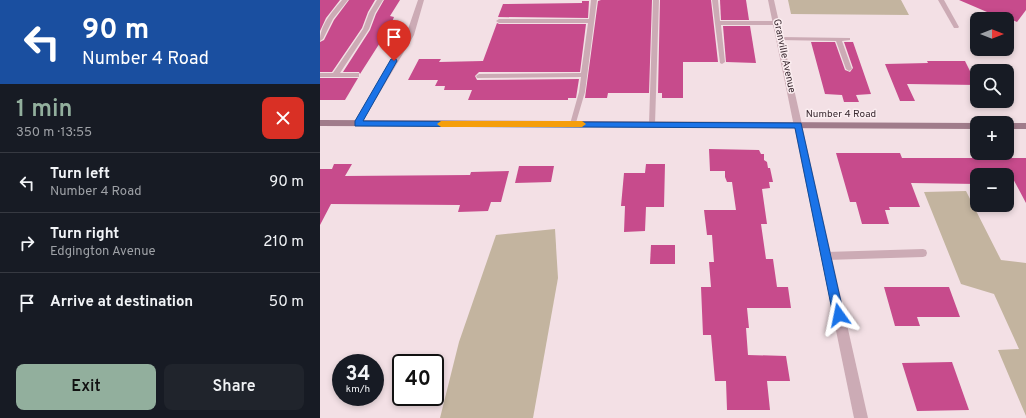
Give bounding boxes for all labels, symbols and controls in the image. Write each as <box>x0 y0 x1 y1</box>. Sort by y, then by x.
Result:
north arrow <box>970 12 1014 56</box>
map controls <box>970 12 1014 212</box>
text: 90 m <box>82 13 149 49</box>
icon: left <box>16 16 68 68</box>
street label: Granville Avenue <box>770 18 798 94</box>
pin <box>377 20 411 61</box>
icon: arrive <box>383 26 405 48</box>
text: Number 4 Road <box>82 48 209 71</box>
button: search <box>970 64 1014 108</box>
text: 1 min <box>16 95 73 125</box>
button: close <box>262 97 304 139</box>
street label: Number 4 Road <box>806 108 876 121</box>
button: + <box>970 116 1014 160</box>
text: 350 m · 13:55 <box>16 125 92 141</box>
text: Turn left <box>50 165 110 184</box>
button: − <box>970 168 1014 212</box>
icon: left <box>16 172 38 194</box>
text: 90 m <box>269 173 304 192</box>
text: Number 4 Road <box>50 184 142 200</box>
text: Turn right <box>50 225 119 244</box>
icon: right <box>16 232 38 254</box>
text: 210 m <box>263 233 304 252</box>
text: Edgington Avenue <box>50 244 155 260</box>
icon: arrive <box>16 292 38 314</box>
text: Arrive at destination <box>50 293 193 312</box>
text: 50 m <box>269 293 304 312</box>
position arrow <box>818 294 860 336</box>
speed limit sign: 40 <box>392 354 444 406</box>
text: 34 <box>346 362 370 388</box>
button: Exit <box>16 364 156 410</box>
button: Share <box>164 364 304 410</box>
text: km/h <box>346 383 370 396</box>

